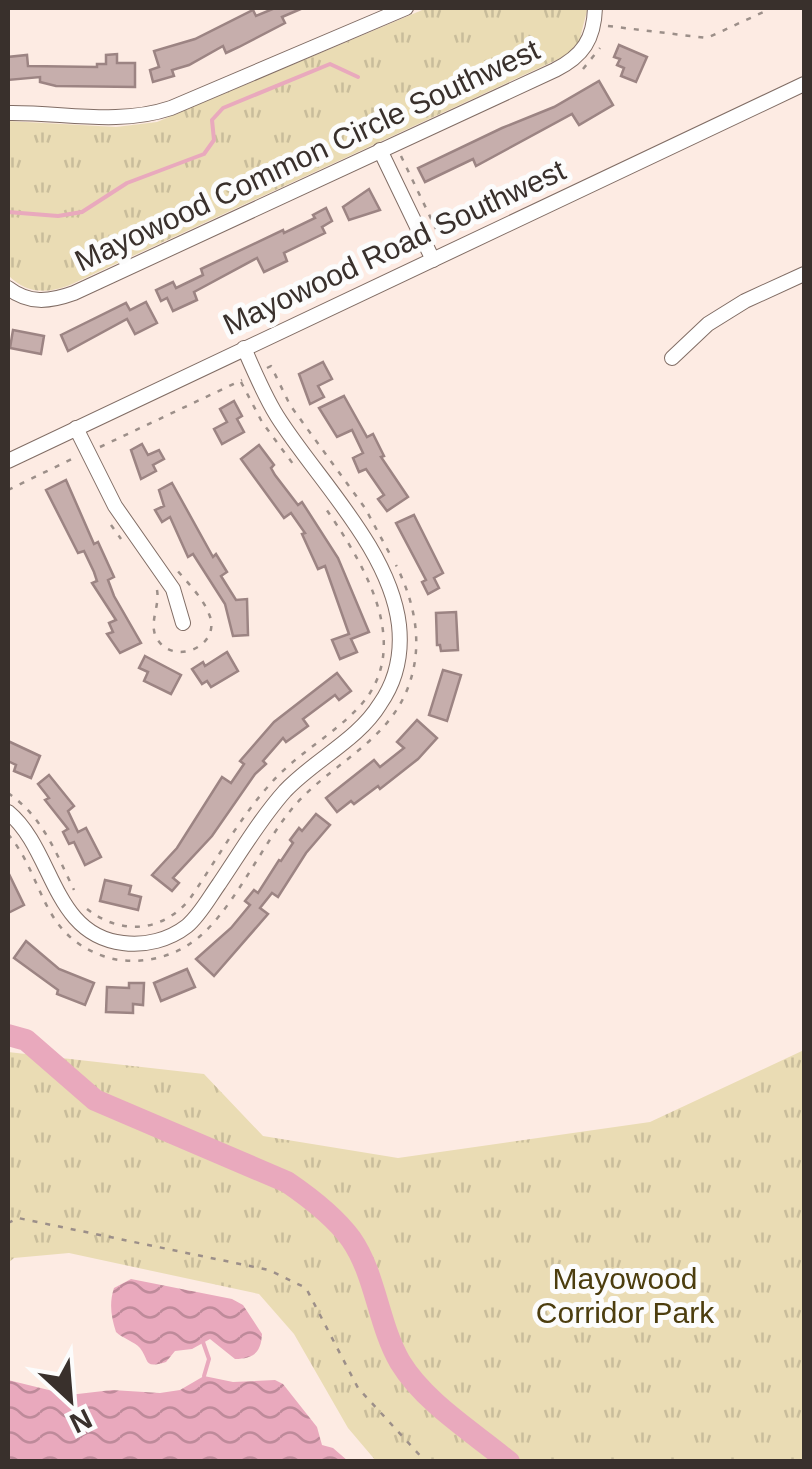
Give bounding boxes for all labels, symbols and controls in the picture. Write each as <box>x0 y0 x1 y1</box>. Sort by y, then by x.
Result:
street label: Mayowood Common Circle Southwest <box>70 32 545 277</box>
street label: Mayowood Road Southwest <box>218 153 571 341</box>
park label: Mayowood Corridor Park <box>536 1262 715 1329</box>
north arrow <box>20 1349 120 1449</box>
text: N <box>65 1403 97 1439</box>

